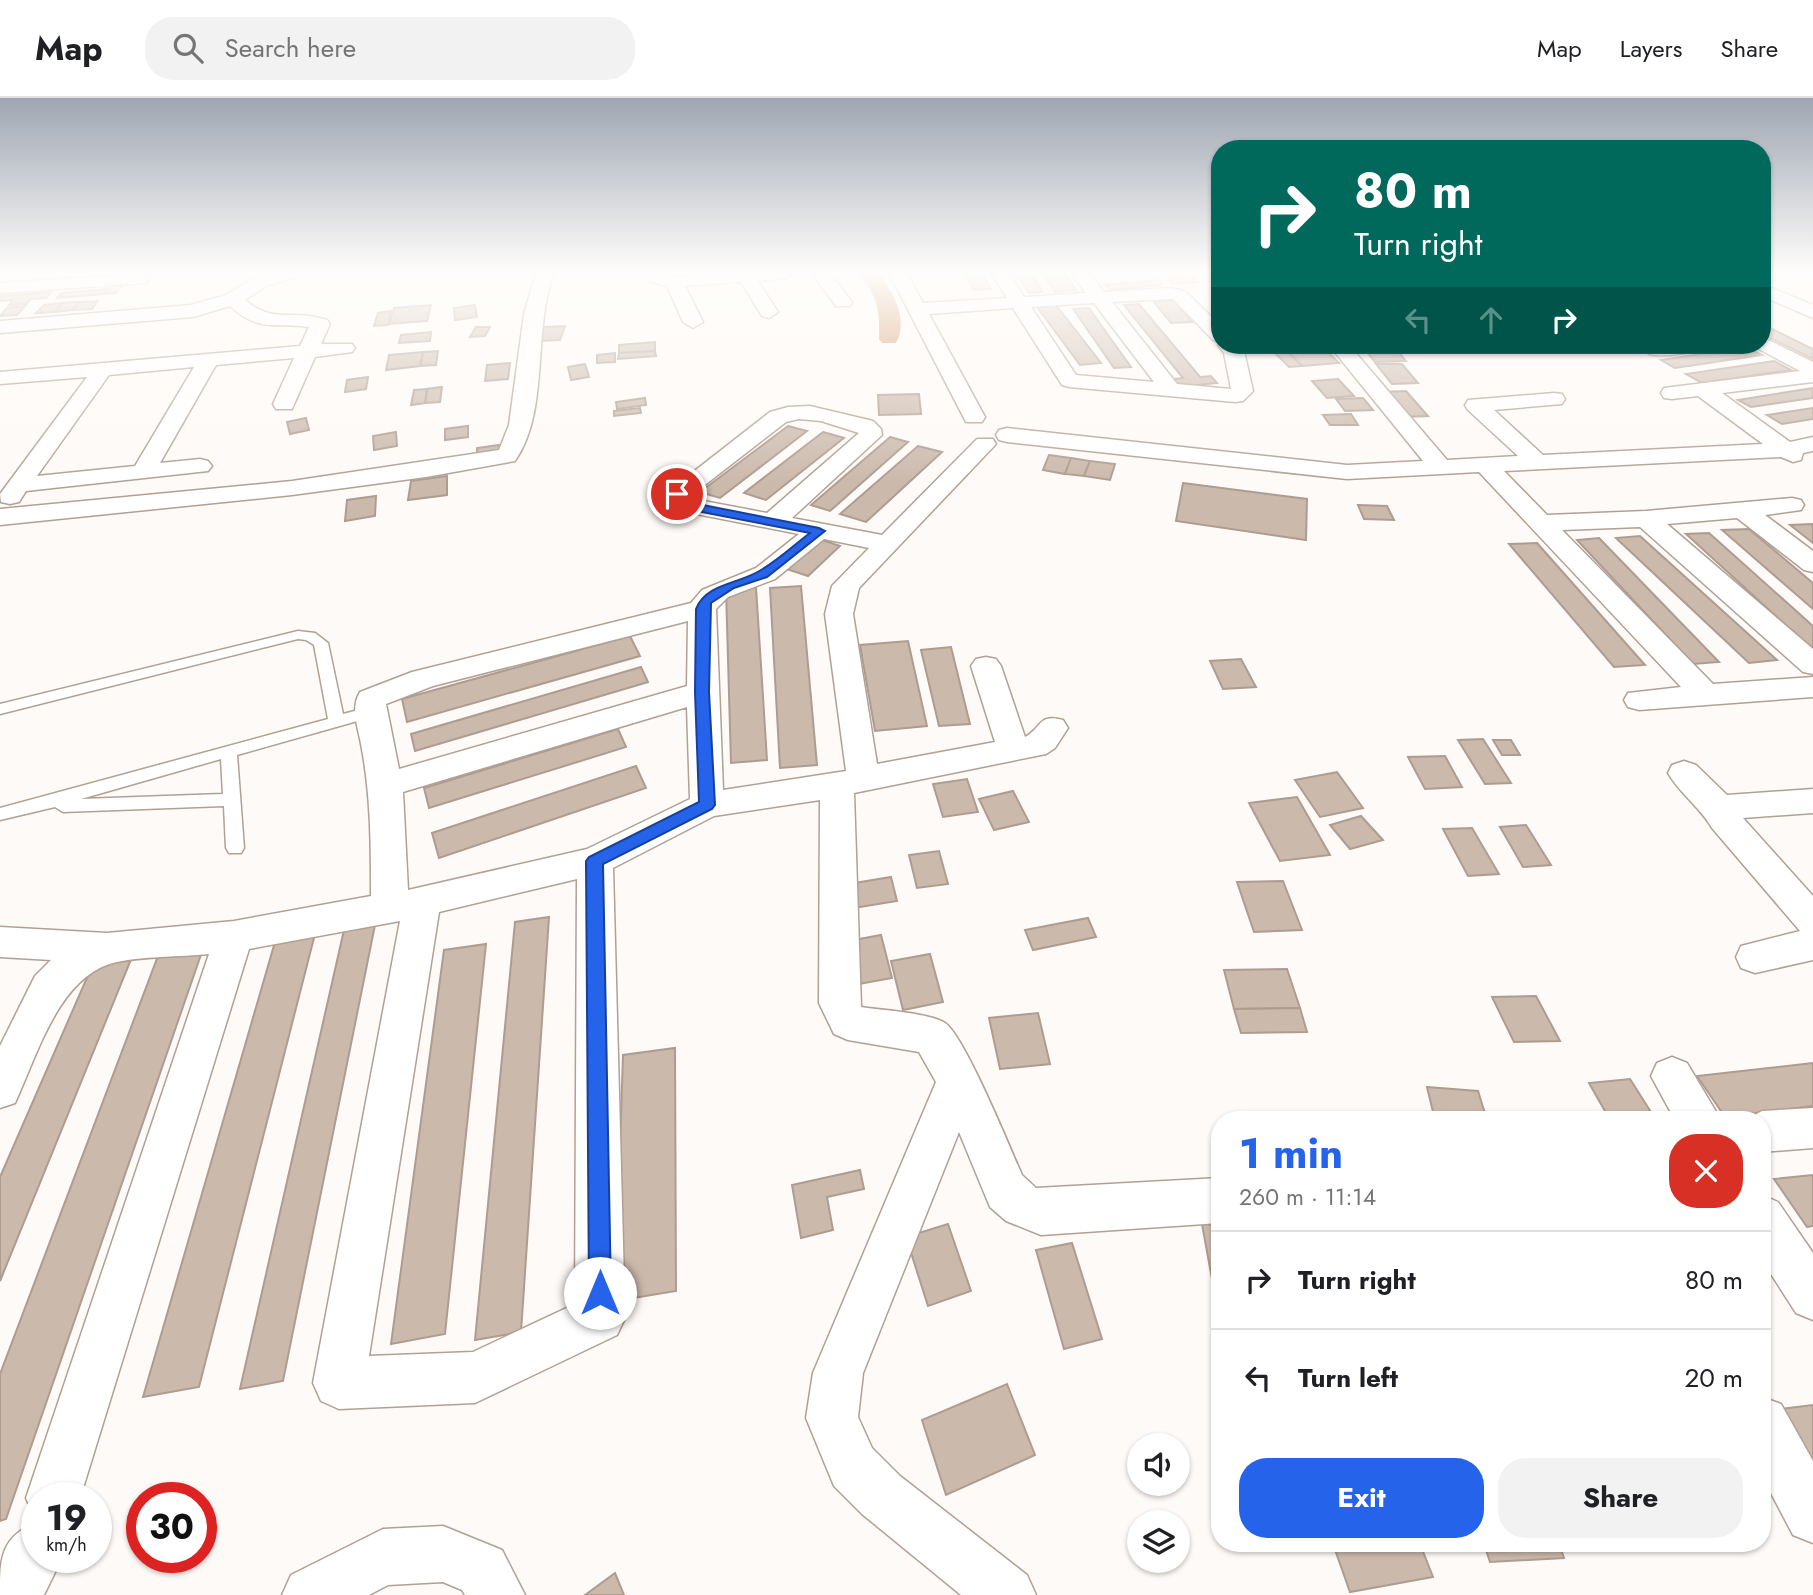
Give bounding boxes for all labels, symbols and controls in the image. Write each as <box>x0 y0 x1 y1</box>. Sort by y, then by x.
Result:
search box <box>145 17 635 80</box>
text: Map <box>35 25 103 72</box>
icon: search <box>169 29 207 67</box>
text: Search here <box>225 29 356 67</box>
text: Map <box>1537 31 1582 66</box>
text: Layers <box>1620 31 1682 66</box>
text: Share <box>1720 31 1778 66</box>
text: 80 m <box>1354 156 1472 226</box>
icon: right <box>1239 168 1330 259</box>
text: Turn right <box>1354 221 1483 267</box>
icon: left <box>1399 301 1437 339</box>
icon: ahead <box>1472 301 1510 339</box>
icon: right <box>1545 301 1583 339</box>
pin <box>647 464 707 524</box>
icon: arrive <box>658 475 696 513</box>
text: 1 min <box>1239 1123 1343 1184</box>
button: close <box>1669 1134 1743 1208</box>
text: 260 m · 11:14 <box>1239 1180 1376 1214</box>
position arrow <box>563 1256 637 1330</box>
icon: right <box>1239 1261 1277 1299</box>
text: Turn right <box>1298 1261 1416 1299</box>
text: 80 m <box>1685 1261 1743 1299</box>
icon: left <box>1239 1359 1277 1397</box>
text: Turn left <box>1298 1359 1398 1397</box>
text: 20 m <box>1685 1359 1743 1397</box>
map controls <box>1127 1433 1190 1573</box>
button: sound <box>1127 1433 1190 1496</box>
button: Exit <box>1239 1458 1484 1538</box>
button: Share <box>1498 1458 1743 1538</box>
speed limit sign: 30 <box>126 1482 217 1573</box>
text: 19 <box>46 1493 87 1543</box>
button: layers <box>1127 1510 1190 1573</box>
text: km/h <box>46 1532 87 1558</box>

